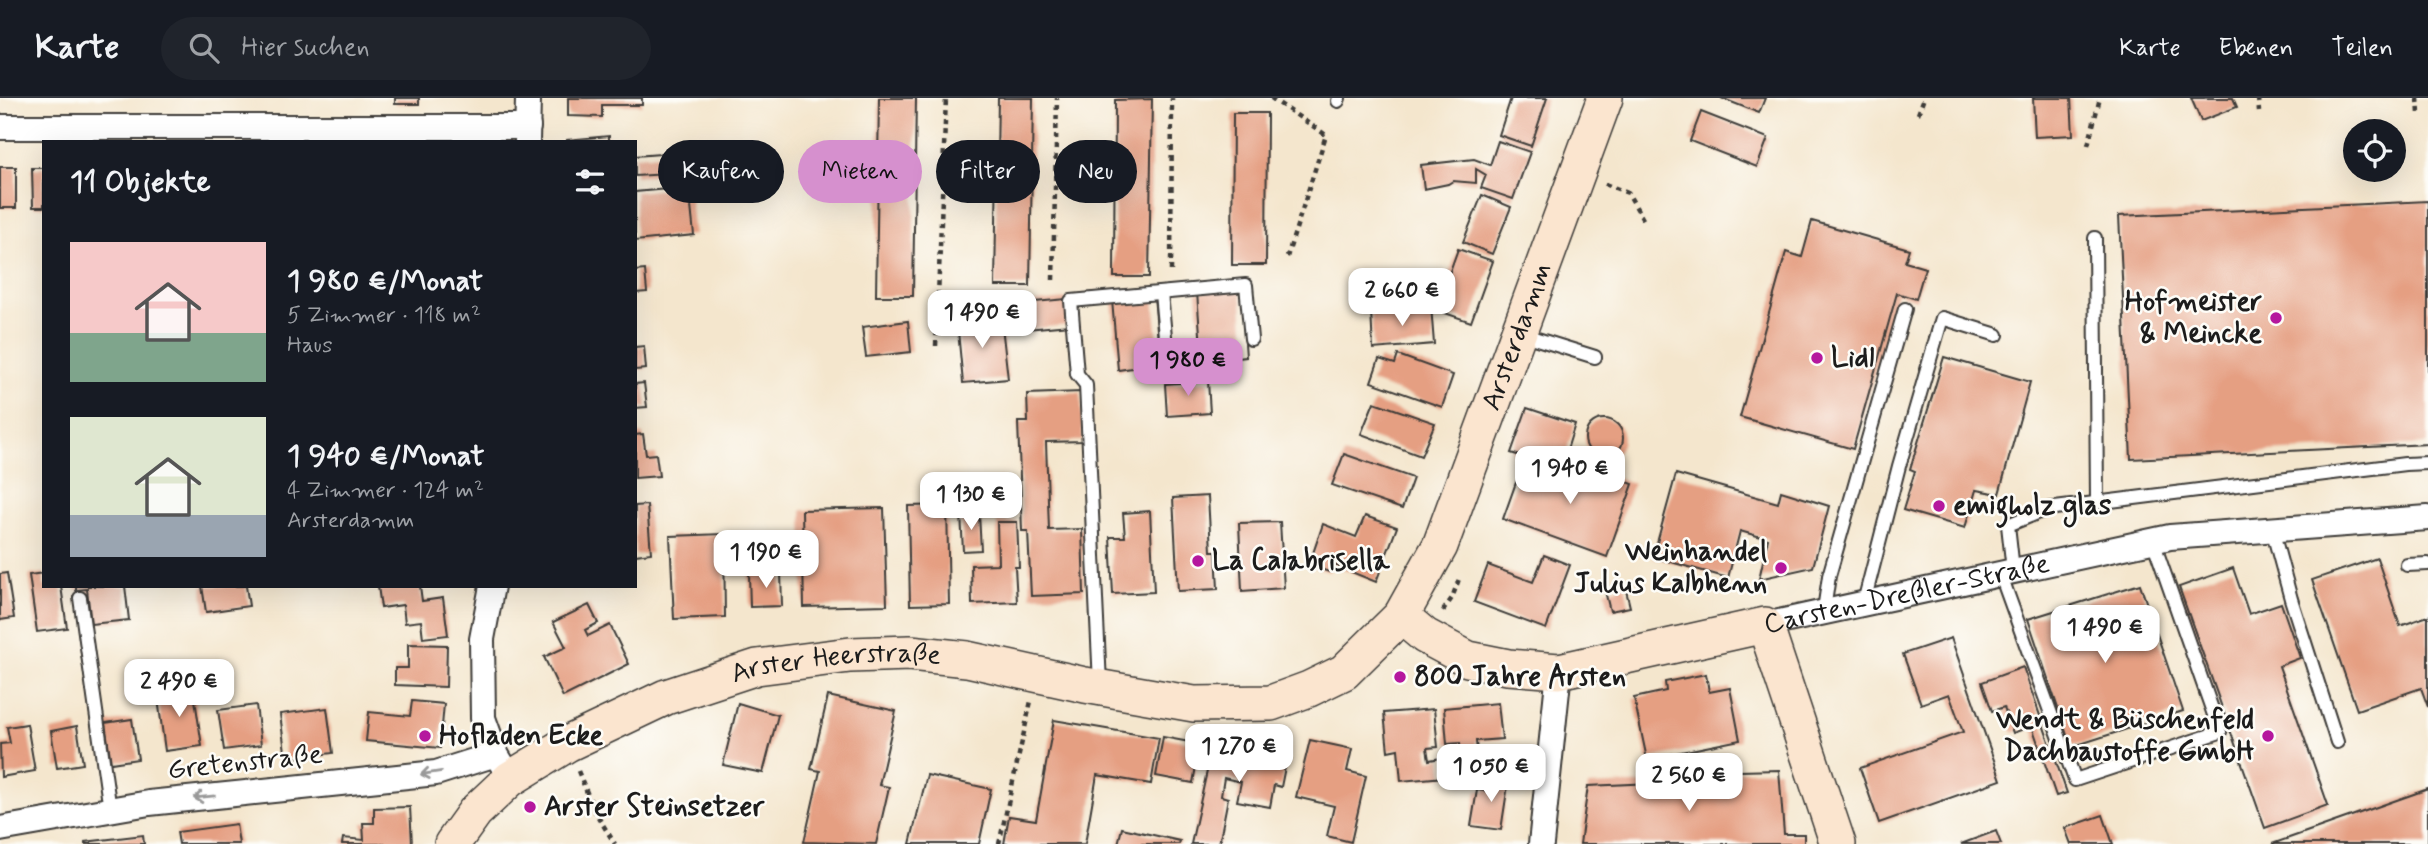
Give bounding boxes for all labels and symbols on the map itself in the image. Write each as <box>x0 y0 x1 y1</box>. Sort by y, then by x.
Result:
street label: Arsterdamm <box>1473 258 1561 416</box>
pin: 2 660 € <box>1337 268 1467 328</box>
place label: Hofmeister & Meincke <box>2125 284 2262 353</box>
pin: 1 490 € <box>917 290 1047 350</box>
marker: Hofmeister & Meincke <box>2268 310 2284 326</box>
pin: 1 980 € <box>1123 338 1253 398</box>
place label: Lidl <box>1831 340 1875 377</box>
marker: Lidl <box>1809 350 1825 366</box>
pin: 1 940 € <box>1505 446 1635 506</box>
pin: 1 130 € <box>906 472 1036 532</box>
place label: emigholz glas <box>1953 488 2112 528</box>
marker: emigholz glas <box>1931 498 1947 514</box>
pin: 1 190 € <box>701 531 831 590</box>
place label: Weinhandel Julius Kalbhenn <box>1574 534 1767 603</box>
place label: La Calabrisella <box>1212 543 1391 580</box>
street label: Carsten-Dreßler-Straße <box>1760 545 2053 643</box>
marker: La Calabrisella <box>1190 553 1206 569</box>
marker: Weinhandel Julius Kalbhenn <box>1773 560 1789 576</box>
pin: 1 490 € <box>2040 606 2170 665</box>
street label: Arster Heerstraße <box>726 634 943 693</box>
place label: 800 Jahre Arsten <box>1414 659 1626 696</box>
pin: 2 490 € <box>114 660 244 719</box>
marker: 800 Jahre Arsten <box>1392 669 1408 685</box>
place label: Wendt & Büschenfeld Dachbaustoffe GmbH <box>1996 702 2255 771</box>
place label: Hofladen Ecke <box>439 718 603 755</box>
pin: 1 270 € <box>1174 724 1304 784</box>
marker: Hofladen Ecke <box>417 728 433 744</box>
marker: Wendt & Büschenfeld Dachbaustoffe GmbH <box>2260 728 2276 744</box>
street label: Gretenstraße <box>166 736 324 790</box>
pin: 1 050 € <box>1426 744 1556 804</box>
pin: 2 560 € <box>1624 754 1754 813</box>
one-way arrow <box>420 767 443 780</box>
place label: Arster Steinsetzer <box>544 789 765 826</box>
one-way arrow <box>194 791 216 804</box>
marker: Arster Steinsetzer <box>522 799 538 815</box>

